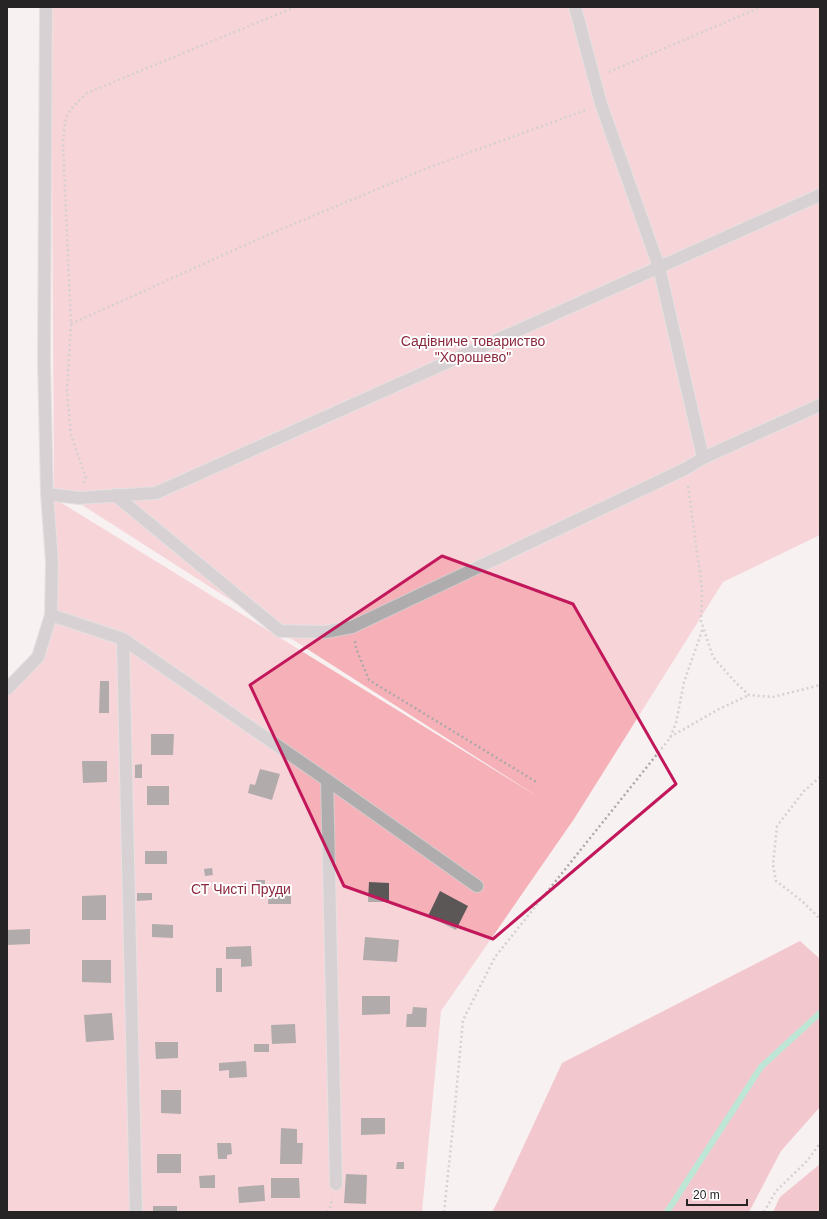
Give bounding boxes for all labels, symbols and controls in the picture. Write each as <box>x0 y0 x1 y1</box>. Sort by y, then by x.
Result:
park label: Садівниче товариство "Хорошево" <box>401 333 545 365</box>
park label: СТ Чисті Пруди <box>191 881 291 897</box>
scale bar <box>687 1181 747 1207</box>
text: 20 m <box>693 1188 720 1202</box>

